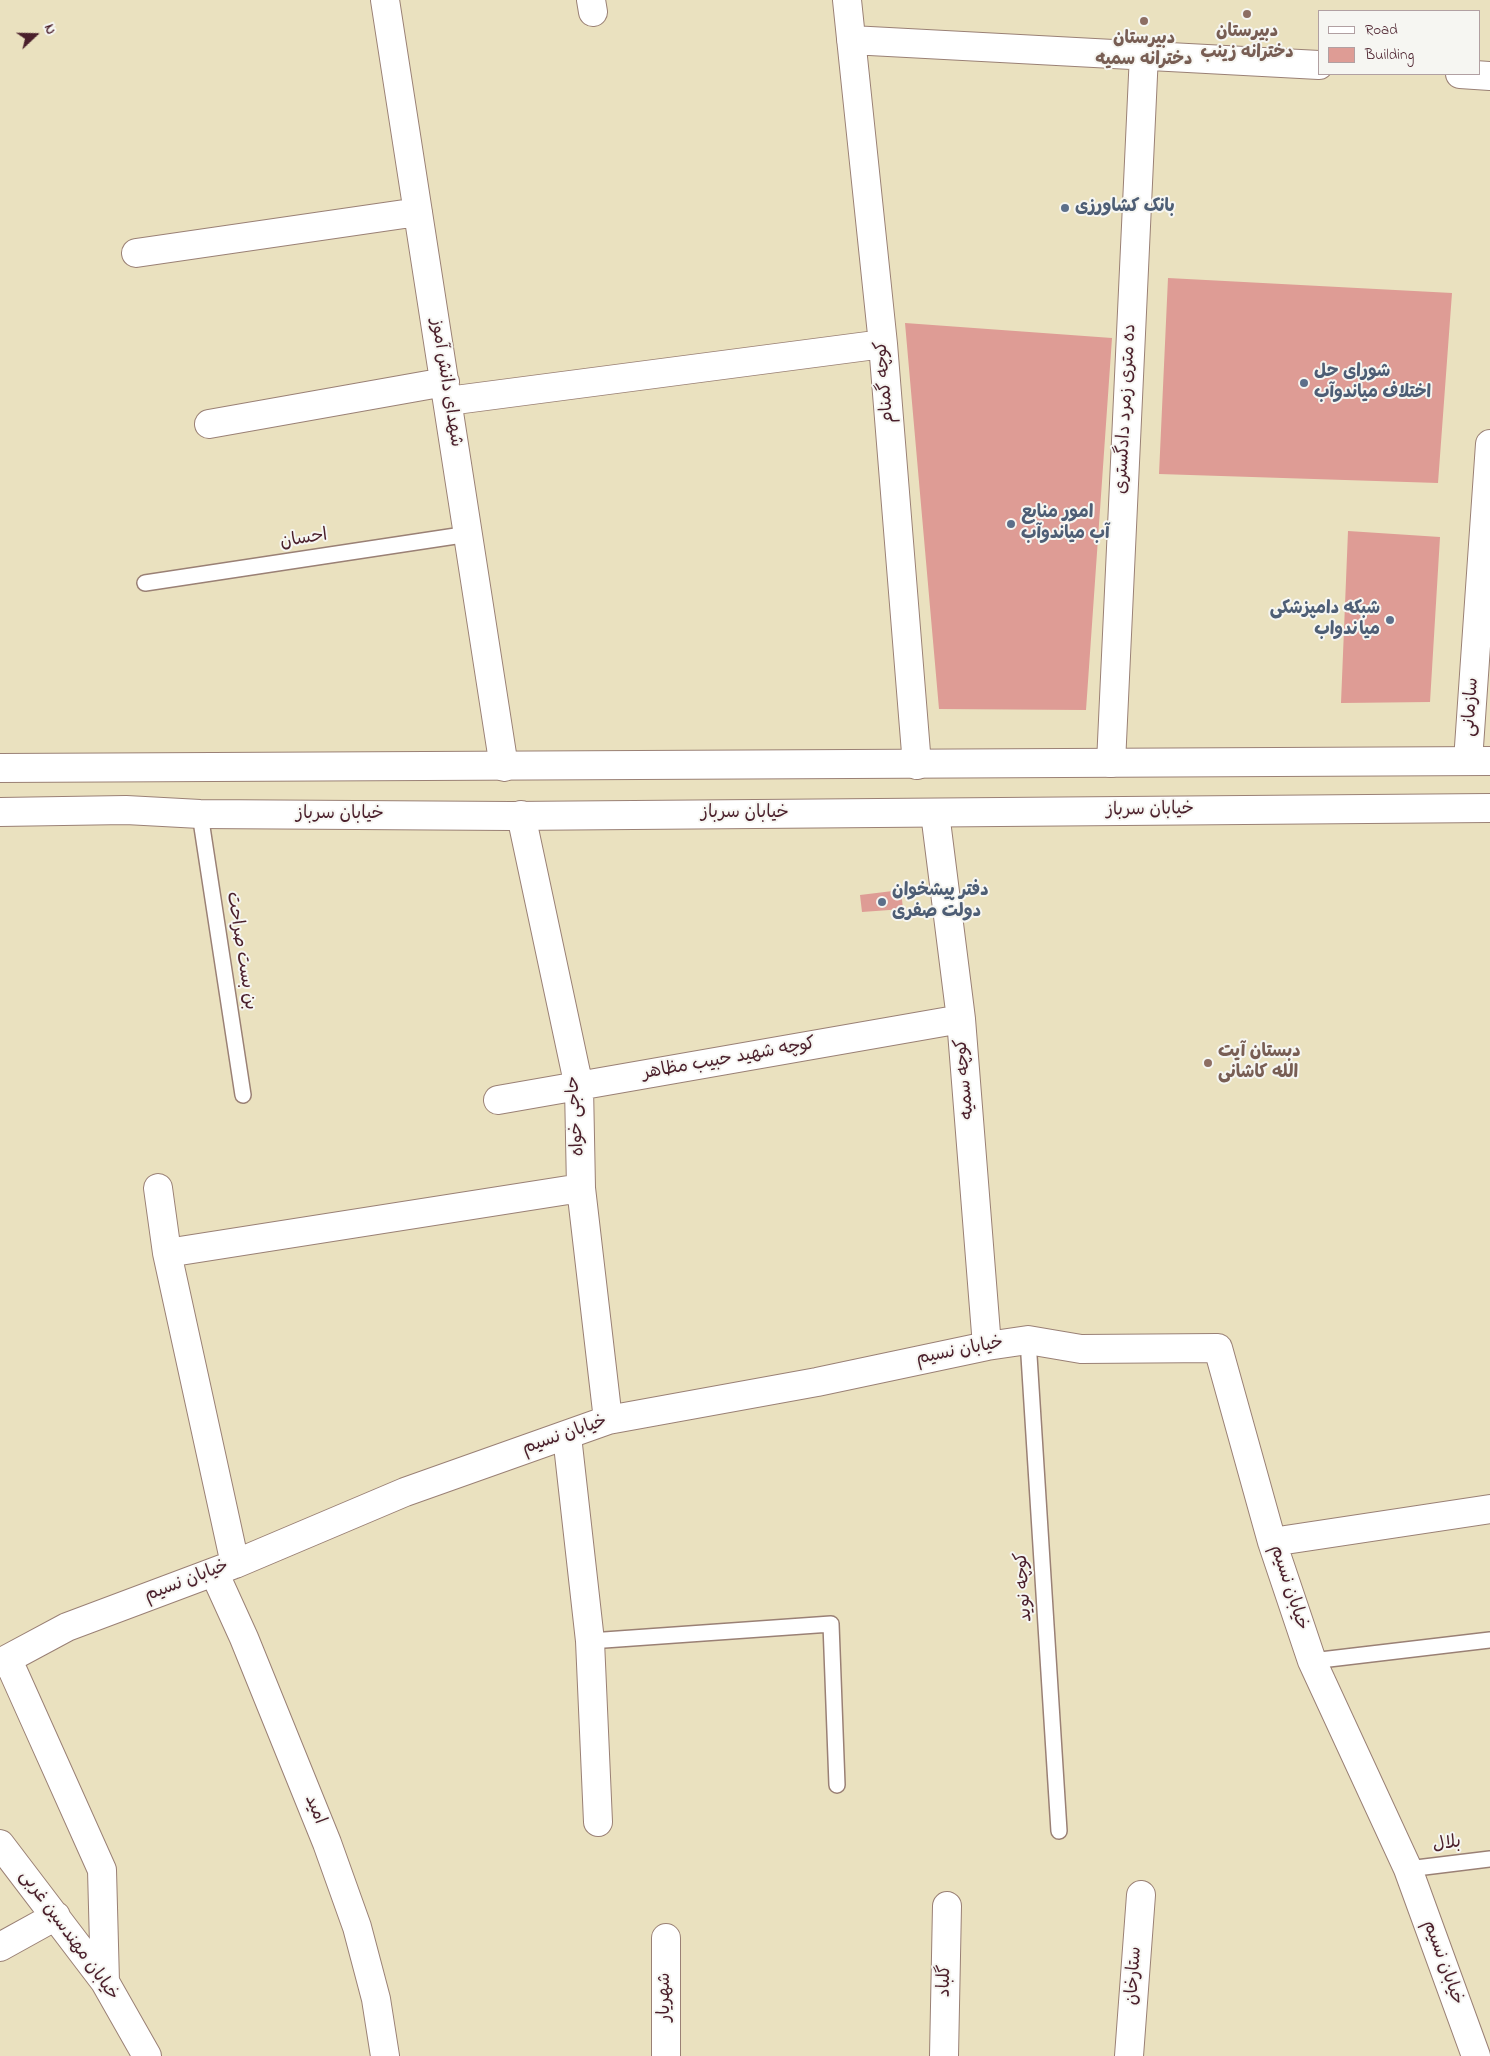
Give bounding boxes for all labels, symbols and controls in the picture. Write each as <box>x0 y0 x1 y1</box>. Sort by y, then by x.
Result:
marker: دبیرستان دخترانه زینب <box>1241 8 1253 20</box>
north arrow <box>10 10 60 60</box>
legend <box>1318 10 1480 75</box>
marker: دبیرستان دخترانه سمیه <box>1138 15 1150 27</box>
text: Road <box>1365 19 1398 41</box>
text: N <box>38 21 61 38</box>
place label: دبیرستان دخترانه زینب <box>1200 22 1294 64</box>
place label: دبیرستان دخترانه سمیه <box>1096 29 1192 72</box>
text: Building <box>1365 44 1414 66</box>
place label: بانک کشاورزی <box>1075 197 1175 219</box>
marker: بانک کشاورزی <box>1059 202 1071 214</box>
street label: شهدای دانش آموز <box>424 317 466 449</box>
street label: ده متری زمرد دادگستری <box>1112 323 1142 495</box>
street label: کوچه گمنام <box>872 340 900 424</box>
place label: شورای حل اختلاف میاندوآب <box>1314 362 1431 404</box>
marker: شورای حل اختلاف میاندوآب <box>1298 377 1310 389</box>
place label: امور منابع آب میاندوآب <box>1021 503 1110 546</box>
marker: امور منابع آب میاندوآب <box>1005 518 1017 530</box>
street label: احسان <box>279 526 329 554</box>
place label: شبکه دامپزشکی میاندواب <box>1270 599 1380 642</box>
marker: شبکه دامپزشکی میاندواب <box>1384 614 1396 626</box>
street label: سازمانی <box>1459 677 1485 737</box>
street label: خیابان سرباز <box>1106 799 1194 823</box>
street label: خیابان سرباز <box>701 803 789 825</box>
street label: خیابان سرباز <box>296 804 384 826</box>
place label: دفتر پیشخوان دولت صفری <box>892 881 989 924</box>
street label: بن بست صراحت <box>220 890 260 1012</box>
marker: دفتر پیشخوان دولت صفری <box>876 896 888 908</box>
street label: کوچه شهید حبیب مظاهر <box>641 1034 817 1086</box>
street label: کوچه سمیه <box>952 1038 980 1120</box>
place label: دبستان آیت الله کاشانی <box>1218 1042 1300 1084</box>
marker: دبستان آیت الله کاشانی <box>1202 1057 1214 1069</box>
street label: حاجی خواه <box>563 1075 591 1157</box>
street label: خیابان نسیم <box>915 1333 1005 1371</box>
street label: خیابان نسیم <box>520 1411 610 1461</box>
street label: خیابان نسیم <box>1264 1543 1312 1633</box>
street label: کوچه نوید <box>1012 1551 1038 1623</box>
street label: خیابان نسیم <box>142 1556 232 1608</box>
street label: امید <box>298 1792 330 1828</box>
street label: بلال <box>1432 1833 1462 1857</box>
street label: خیابان مهندسین غربی <box>13 1867 123 2005</box>
street label: خیابان نسیم <box>1417 1918 1467 2008</box>
street label: ستارخان <box>1122 1946 1148 2006</box>
street label: گلباد <box>935 1965 957 1997</box>
street label: شهریار <box>655 1972 677 2022</box>

